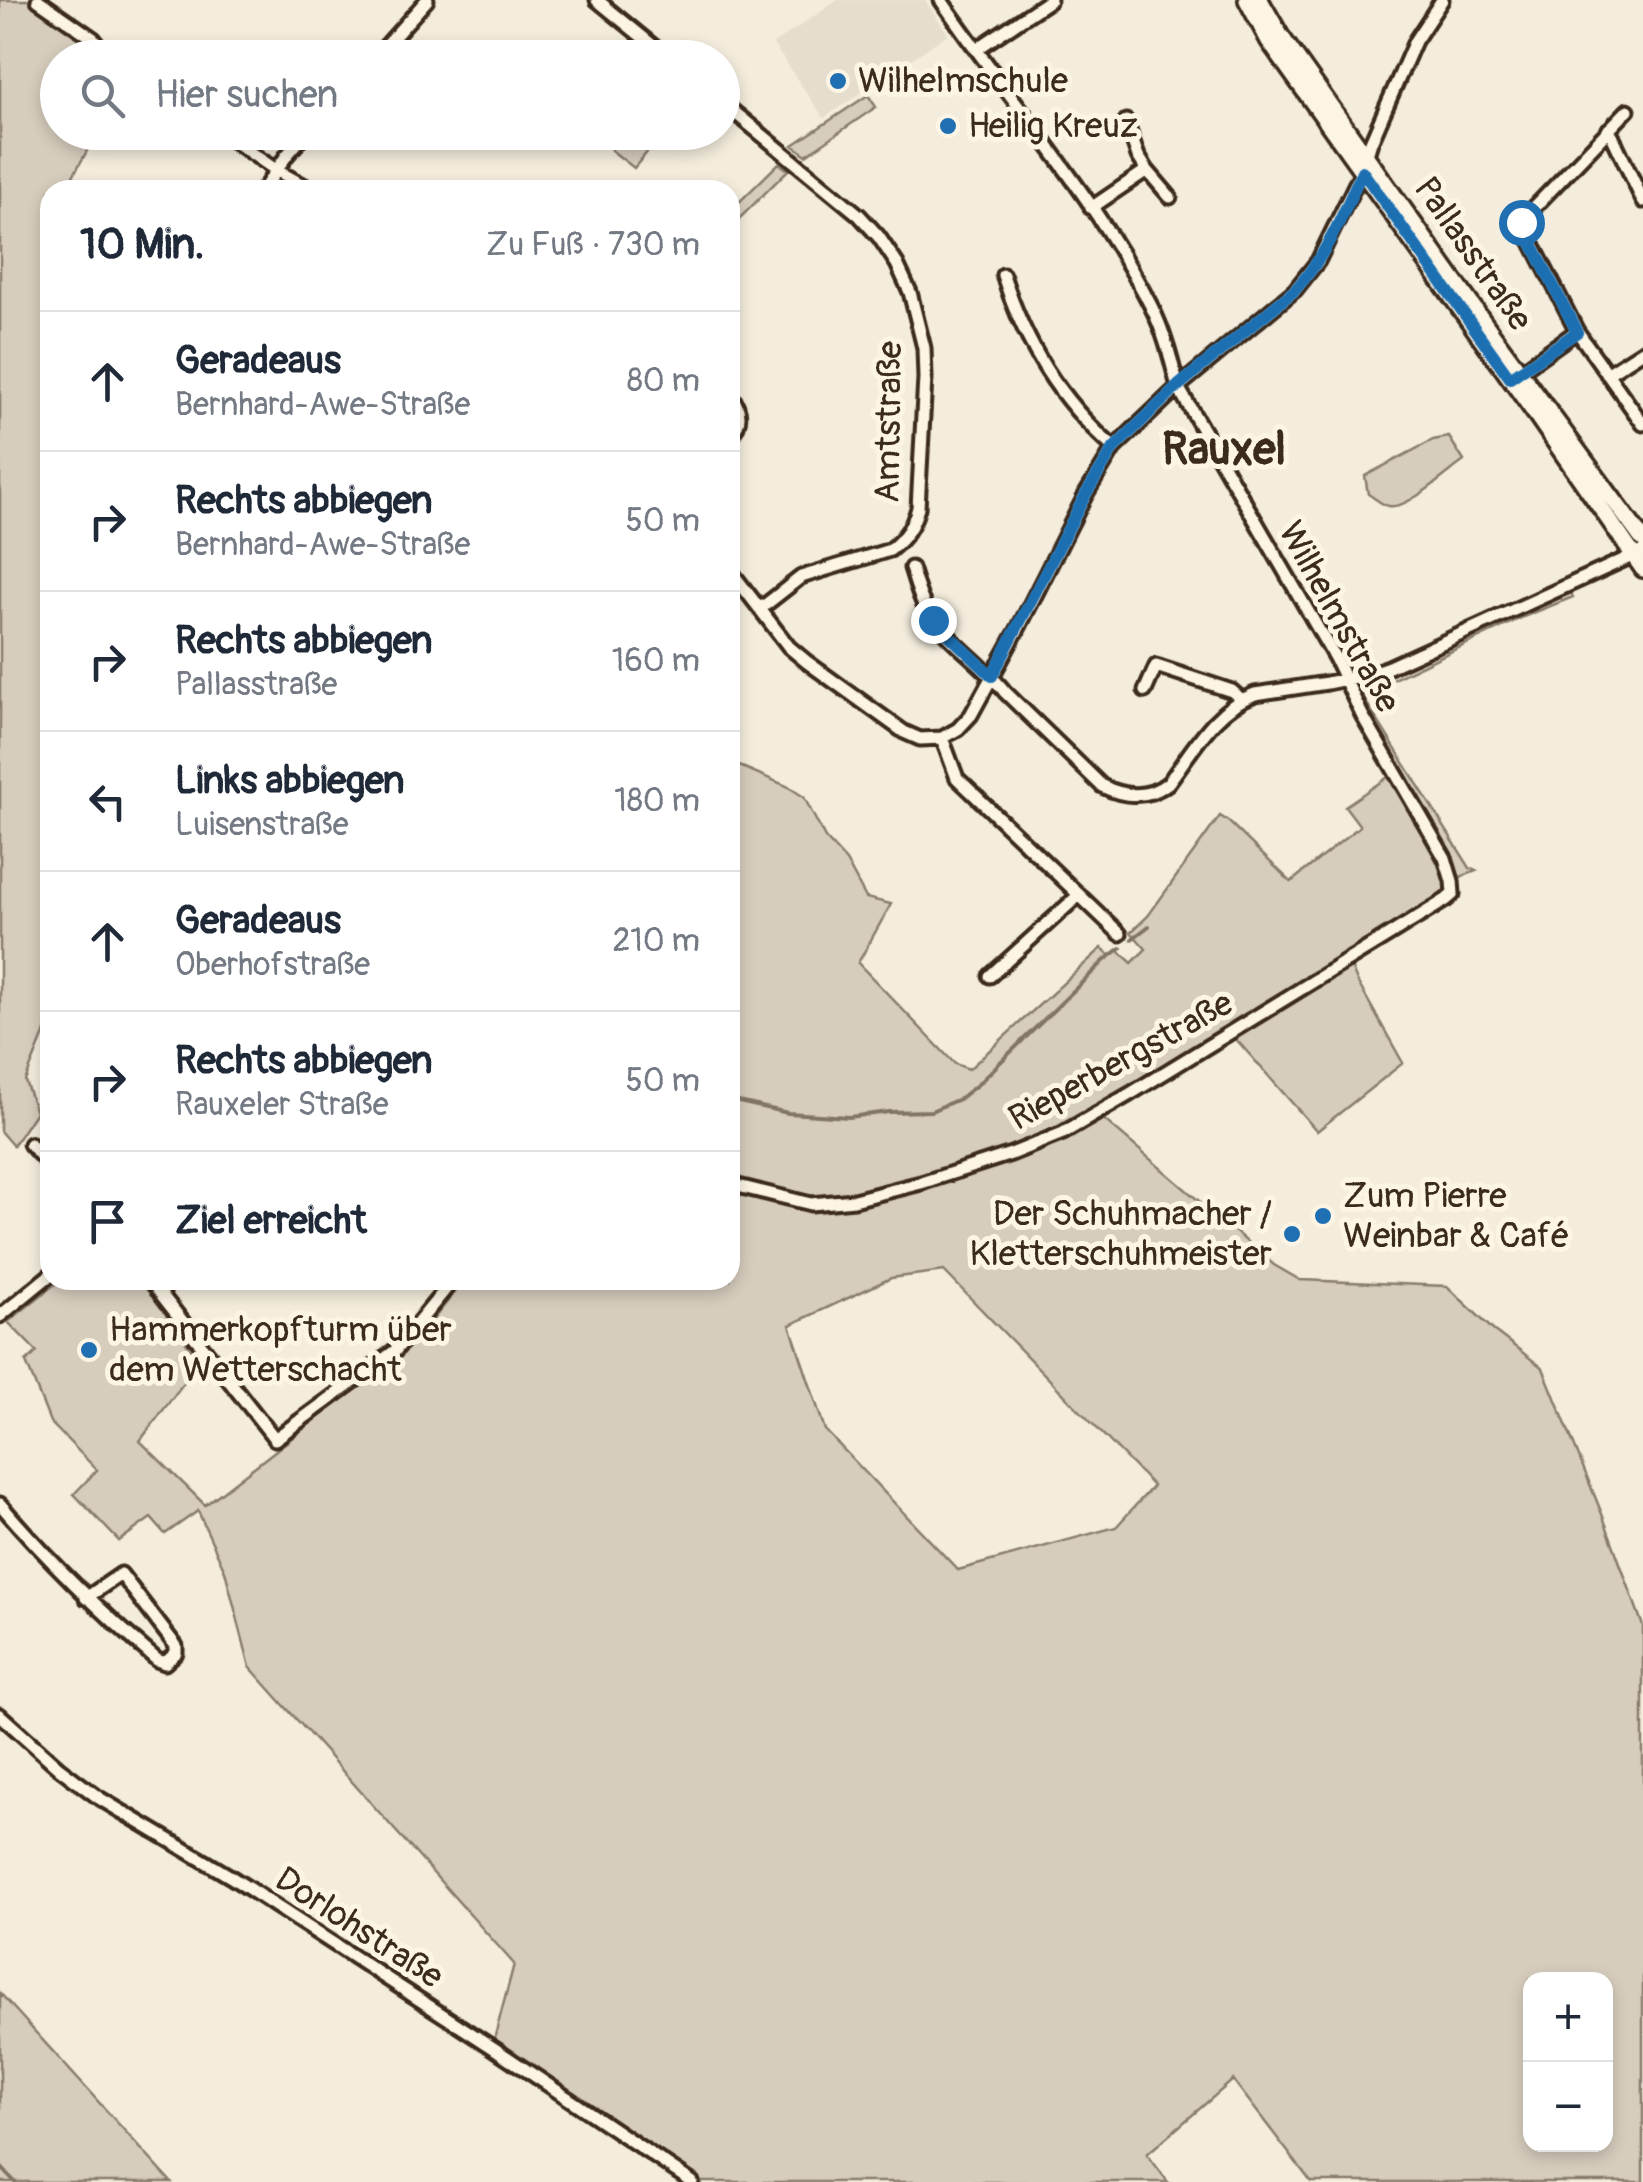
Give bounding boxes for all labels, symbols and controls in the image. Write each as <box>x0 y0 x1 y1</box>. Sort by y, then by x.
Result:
search box <box>40 40 740 150</box>
place label: Wilhelmschule <box>858 59 1068 103</box>
icon: search <box>75 68 130 123</box>
marker: Wilhelmschule <box>827 70 849 92</box>
text: Hier suchen <box>155 71 338 119</box>
place label: Heilig Kreuz <box>968 104 1138 148</box>
marker: Heilig Kreuz <box>937 115 959 137</box>
street label: Pallasstraße <box>1404 169 1542 339</box>
route start <box>1499 200 1545 246</box>
text: 10 Min. <box>80 219 205 271</box>
text: Zu Fuß · 730 m <box>486 225 700 265</box>
text: Geradeaus <box>175 337 341 385</box>
street label: Amtstraße <box>866 341 912 503</box>
icon: ahead <box>80 354 135 409</box>
text: 80 m <box>627 361 700 401</box>
text: Bernhard-Awe-Straße <box>175 385 470 425</box>
district label: Rauxel <box>1162 422 1286 478</box>
text: Rechts abbiegen <box>175 477 433 525</box>
icon: right <box>80 494 135 549</box>
text: 50 m <box>625 501 700 541</box>
street label: Wilhelmstraße <box>1268 514 1410 720</box>
text: Bernhard-Awe-Straße <box>175 525 470 565</box>
route end <box>911 598 957 644</box>
text: Rechts abbiegen <box>175 617 433 665</box>
icon: right <box>80 634 135 689</box>
text: 160 m <box>612 641 700 681</box>
text: Pallasstraße <box>175 665 337 705</box>
text: Links abbiegen <box>175 757 404 805</box>
icon: left <box>80 774 135 829</box>
text: 180 m <box>614 781 700 821</box>
text: Luisenstraße <box>175 805 348 845</box>
text: Geradeaus <box>175 897 341 945</box>
icon: ahead <box>80 914 135 969</box>
text: 210 m <box>612 921 700 961</box>
text: Oberhofstraße <box>175 945 370 985</box>
street label: Rieperbergstraße <box>1001 981 1241 1141</box>
text: Rechts abbiegen <box>175 1037 433 1085</box>
icon: right <box>80 1054 135 1109</box>
text: 50 m <box>625 1061 700 1101</box>
text: Rauxeler Straße <box>175 1085 388 1125</box>
place label: Zum Pierre Weinbar & Café <box>1343 1174 1570 1258</box>
place label: Der Schuhmacher / Kletterschuhmeister <box>969 1192 1273 1276</box>
icon: arrive <box>80 1194 135 1249</box>
text: Ziel erreicht <box>175 1197 367 1245</box>
marker: Zum Pierre Weinbar & Café <box>1312 1205 1334 1227</box>
marker: Der Schuhmacher / Kletterschuhmeister <box>1281 1223 1303 1245</box>
place label: Hammerkopfturm über dem Wetterschacht <box>109 1308 452 1392</box>
marker: Hammerkopfturm über dem Wetterschacht <box>78 1339 100 1361</box>
street label: Dorlohstraße <box>267 1857 451 1999</box>
map controls <box>1523 1972 1613 2152</box>
button: + <box>1523 1972 1613 2062</box>
button: − <box>1523 2062 1613 2152</box>

